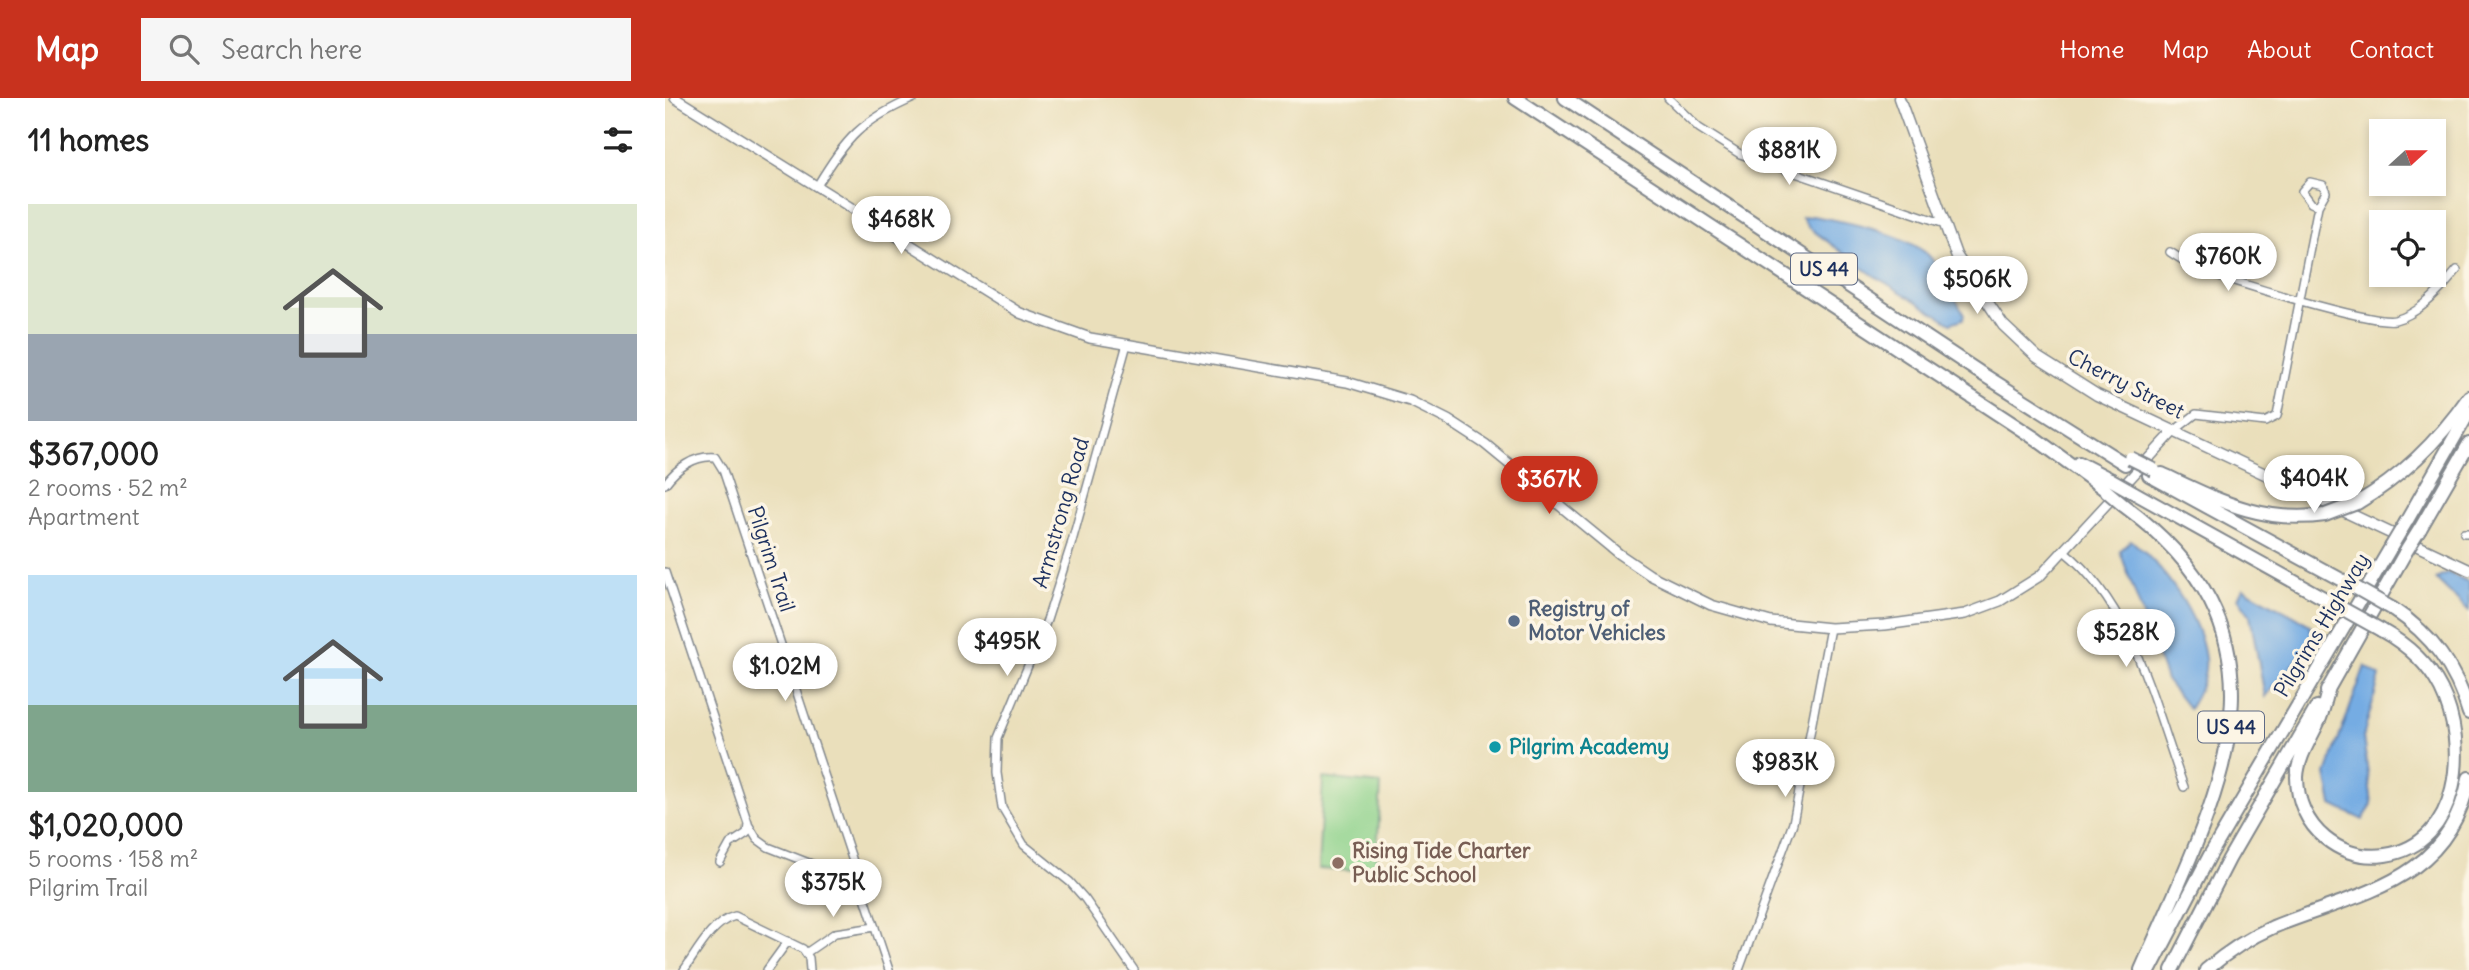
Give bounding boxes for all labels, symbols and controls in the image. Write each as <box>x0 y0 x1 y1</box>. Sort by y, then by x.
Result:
search box <box>141 18 631 81</box>
text: Map <box>35 28 99 70</box>
icon: search <box>165 30 203 68</box>
text: Search here <box>221 33 362 66</box>
text: Home <box>2060 34 2124 64</box>
text: Map <box>2162 34 2209 64</box>
text: About <box>2247 34 2311 64</box>
text: Contact <box>2349 34 2434 64</box>
north arrow <box>2369 119 2447 196</box>
map controls <box>2369 119 2446 287</box>
text: 11 homes <box>28 121 149 159</box>
icon: filters <box>599 121 637 159</box>
pin: $881K <box>1740 127 1838 187</box>
text: $881K <box>1758 135 1820 164</box>
pin: $468K <box>852 197 950 256</box>
text: $468K <box>868 204 934 233</box>
button: locate <box>2369 210 2446 287</box>
pin: $760K <box>2179 234 2277 293</box>
text: $760K <box>2195 241 2261 270</box>
icon: home <box>270 250 396 376</box>
road number: US 44 <box>1791 253 1857 284</box>
pin: $506K <box>1928 256 2026 316</box>
text: $506K <box>1943 264 2011 293</box>
street label: Cherry Street <box>2063 343 2189 424</box>
street label: Armstrong Road <box>1026 434 1095 591</box>
text: $367,000 <box>28 435 159 473</box>
pin: $367K <box>1500 456 1598 516</box>
pin: $404K <box>2265 456 2363 515</box>
text: $404K <box>2280 463 2348 492</box>
text: $367K <box>1517 464 1581 493</box>
text: 2 rooms · 52 m² <box>28 473 188 502</box>
text: Apartment <box>28 502 140 531</box>
street label: Pilgrim Trail <box>742 502 801 615</box>
street label: Pilgrims Highway <box>2268 548 2375 702</box>
place label: Registry of Motor Vehicles <box>1528 595 1666 646</box>
pin: $528K <box>2077 610 2175 669</box>
marker: Registry of Motor Vehicles <box>1506 613 1522 629</box>
text: $528K <box>2093 617 2159 646</box>
pin: $495K <box>958 618 1056 678</box>
icon: home <box>270 621 396 747</box>
text: $495K <box>974 626 1040 655</box>
pin: $1.02M <box>728 644 842 703</box>
text: $1.02M <box>749 651 821 680</box>
road number: US 44 <box>2198 712 2264 742</box>
place label: Pilgrim Academy <box>1509 733 1669 760</box>
marker: Pilgrim Academy <box>1487 739 1503 755</box>
pin: $983K <box>1736 740 1834 799</box>
text: $983K <box>1752 747 1818 776</box>
text: $1,020,000 <box>28 806 184 844</box>
place label: Rising Tide Charter Public School <box>1352 837 1531 888</box>
text: 5 rooms · 158 m² <box>28 844 198 873</box>
marker: Rising Tide Charter Public School <box>1330 855 1346 871</box>
pin: $375K <box>784 860 882 919</box>
text: $375K <box>801 867 865 896</box>
text: Pilgrim Trail <box>28 873 148 902</box>

